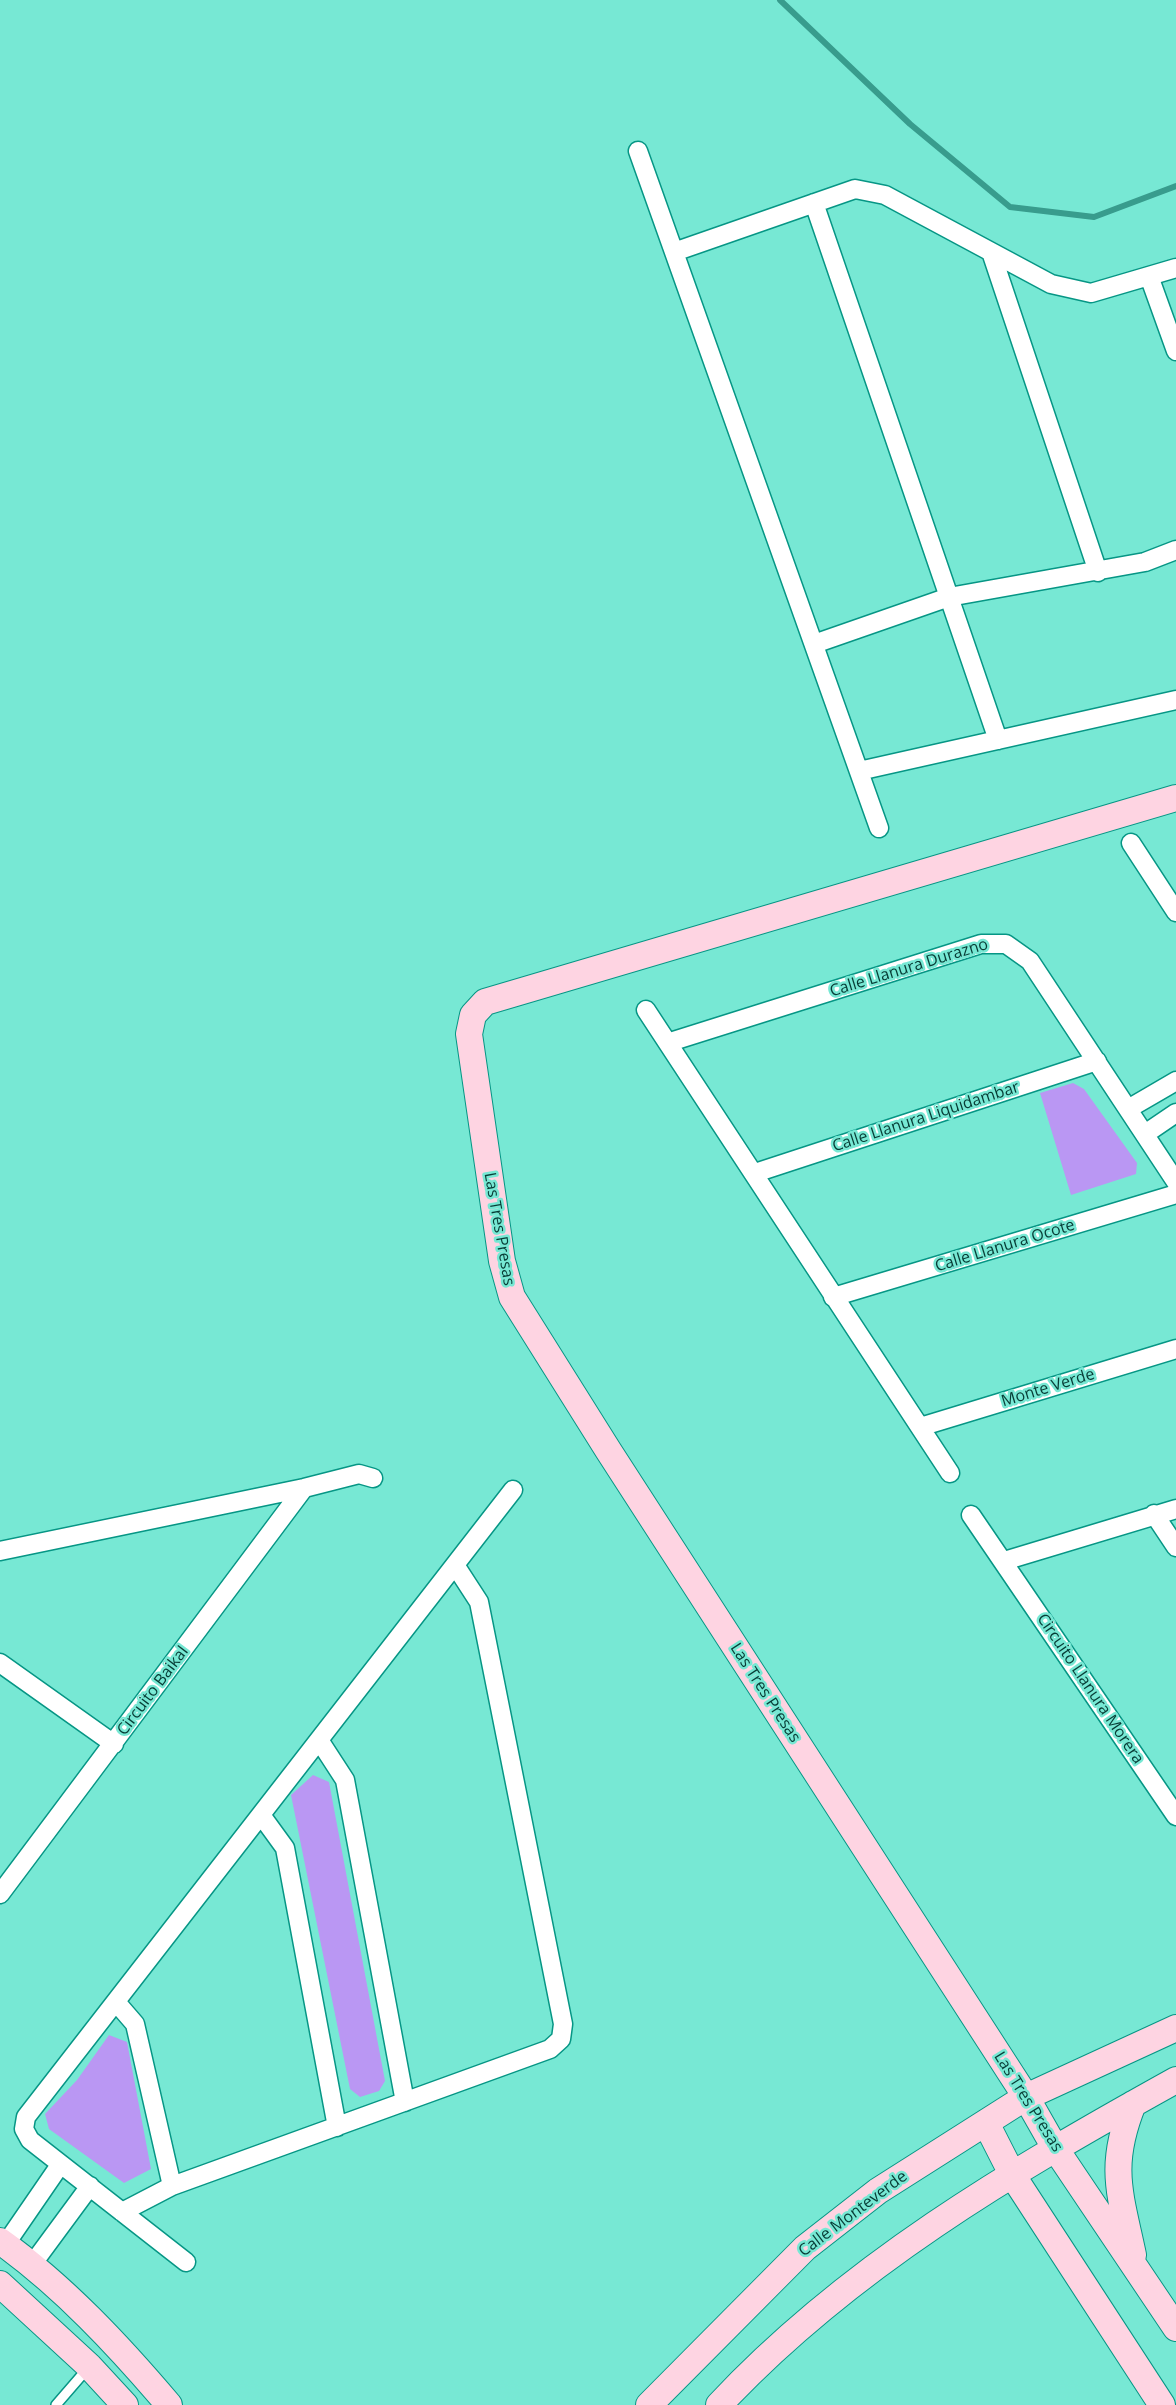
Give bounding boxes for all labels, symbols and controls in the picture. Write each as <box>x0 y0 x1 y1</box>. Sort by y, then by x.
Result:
street label: Calle Llanura Durazno <box>828 935 990 1001</box>
street label: Calle Llanura Liquidambar <box>830 1078 1022 1156</box>
street label: Las Tres Presas <box>480 1171 518 1287</box>
street label: Calle Llanura Ocote <box>933 1216 1077 1276</box>
street label: Monte Verde <box>999 1365 1097 1411</box>
street label: Circuito Llanura Morera <box>1033 1610 1147 1768</box>
street label: Las Tres Presas <box>726 1640 804 1746</box>
street label: Circuito Baikal <box>113 1643 193 1739</box>
street label: Las Tres Presas <box>990 2048 1066 2156</box>
street label: Calle Monteverde <box>795 2167 911 2261</box>

